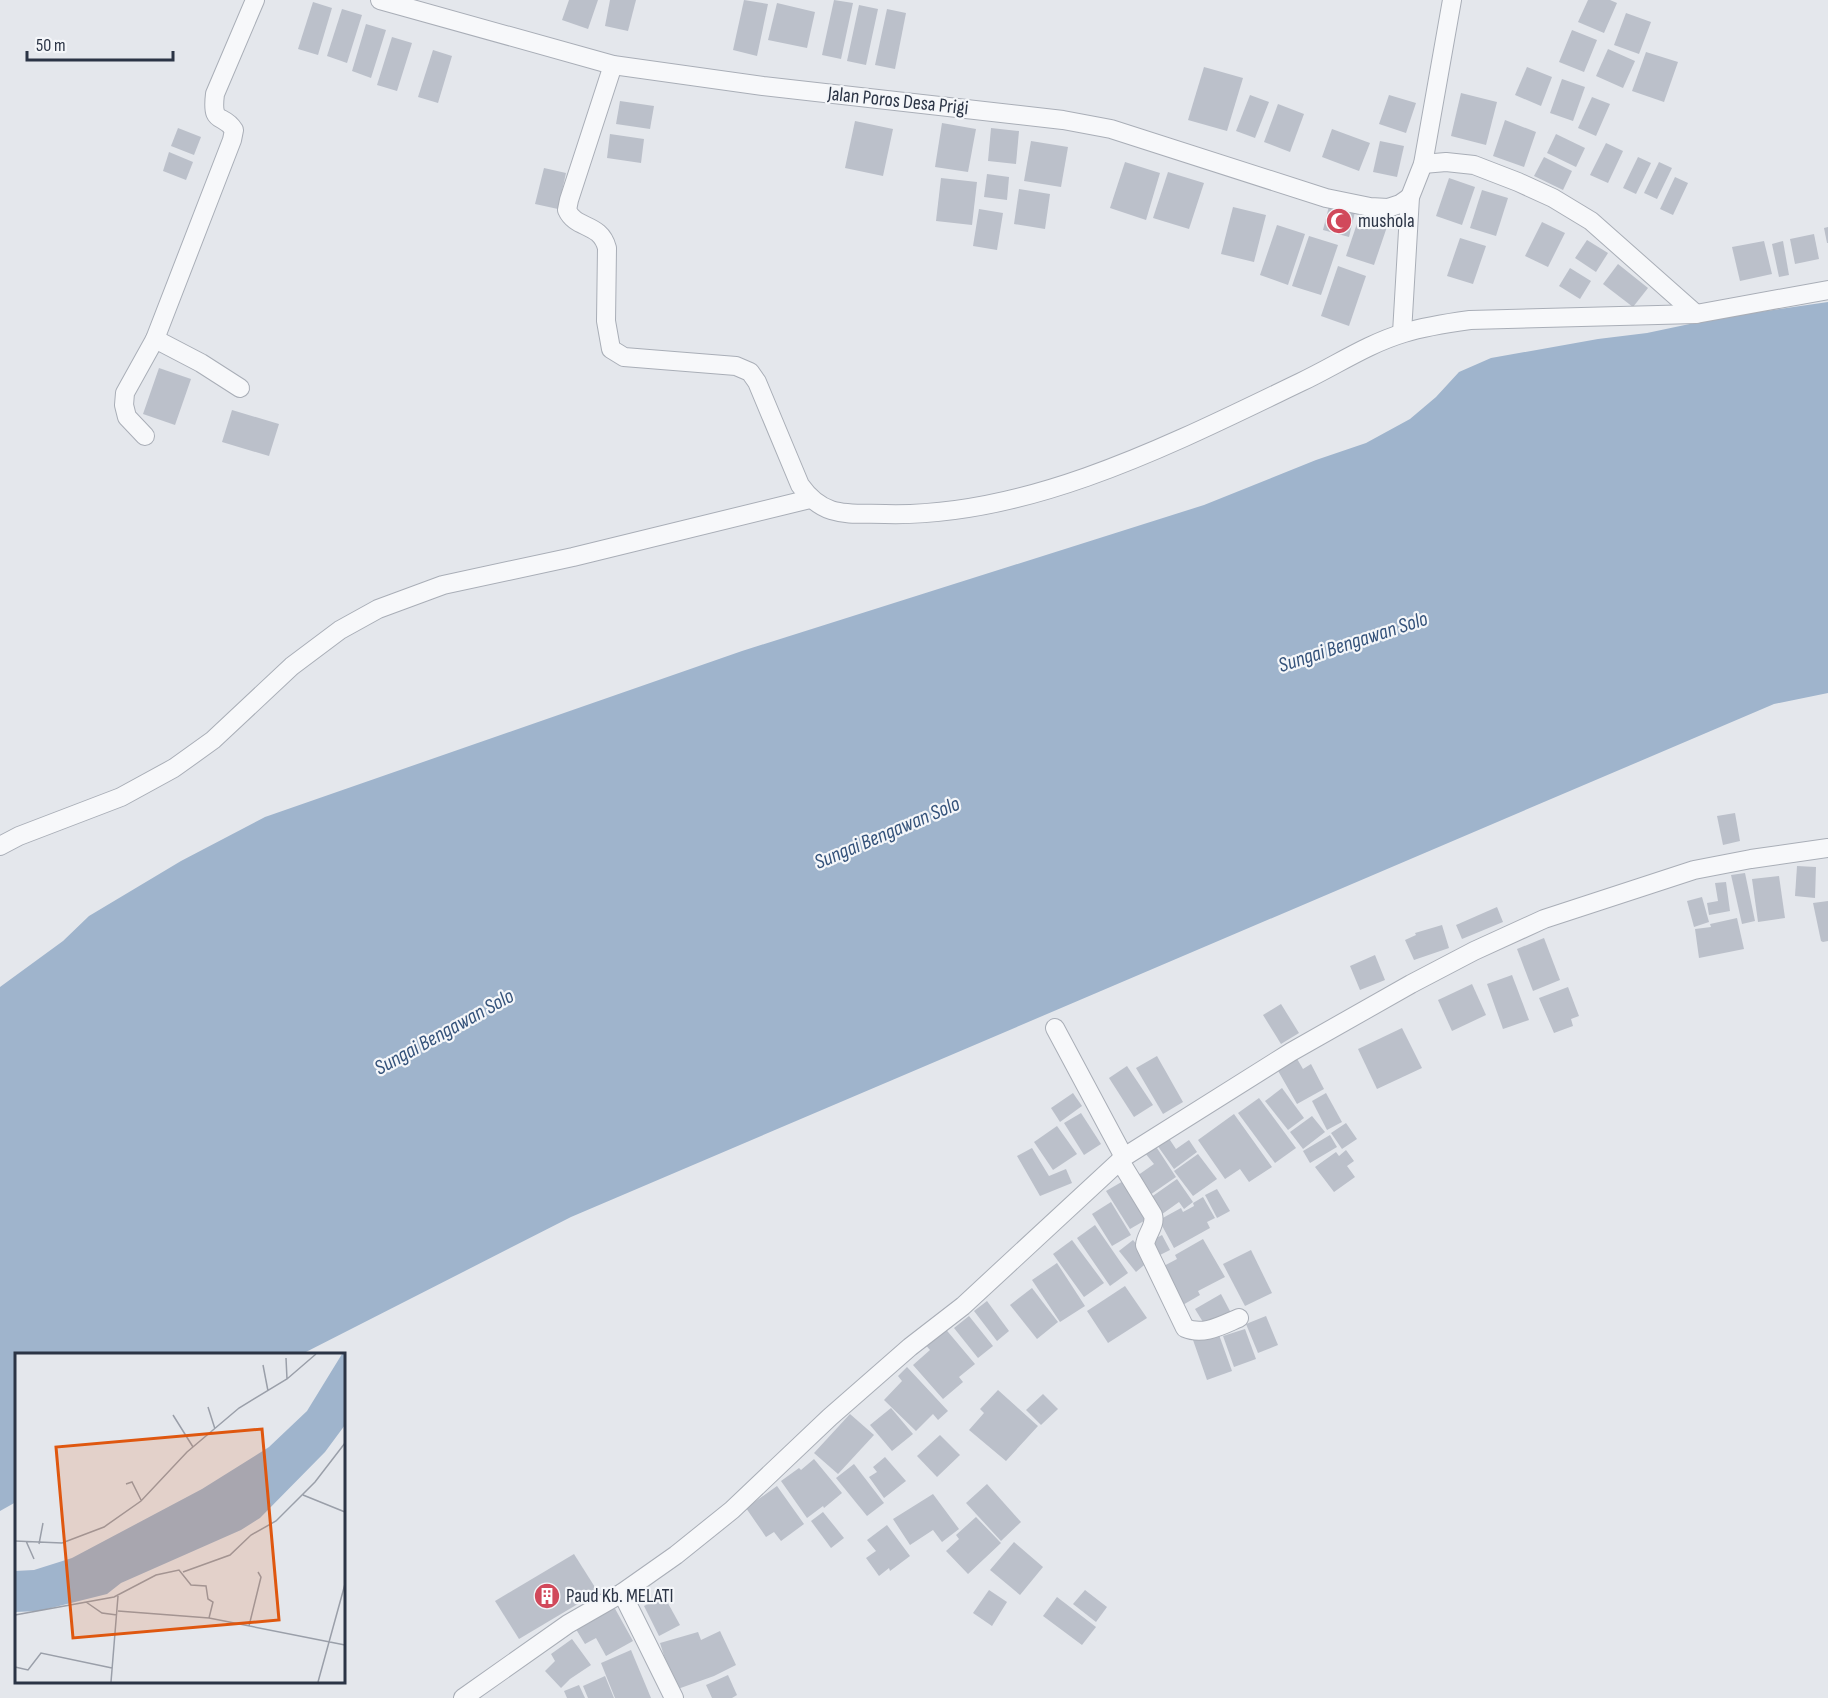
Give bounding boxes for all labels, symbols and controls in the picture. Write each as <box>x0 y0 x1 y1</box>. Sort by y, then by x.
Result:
scale bar <box>27 24 172 62</box>
text: 50 m <box>36 35 66 56</box>
street label: Jalan Poros Desa Prigi <box>826 82 969 120</box>
mosque icon: mushola <box>1324 206 1354 236</box>
place label: mushola <box>1358 209 1415 233</box>
water label: Sungai Bengawan Solo <box>1275 606 1431 678</box>
water label: Sungai Bengawan Solo <box>811 791 964 875</box>
water label: Sungai Bengawan Solo <box>370 983 518 1081</box>
inset map <box>15 1353 345 1683</box>
building icon: Paud Kb. MELATI <box>532 1581 562 1611</box>
place label: Paud Kb. MELATI <box>566 1584 674 1608</box>

